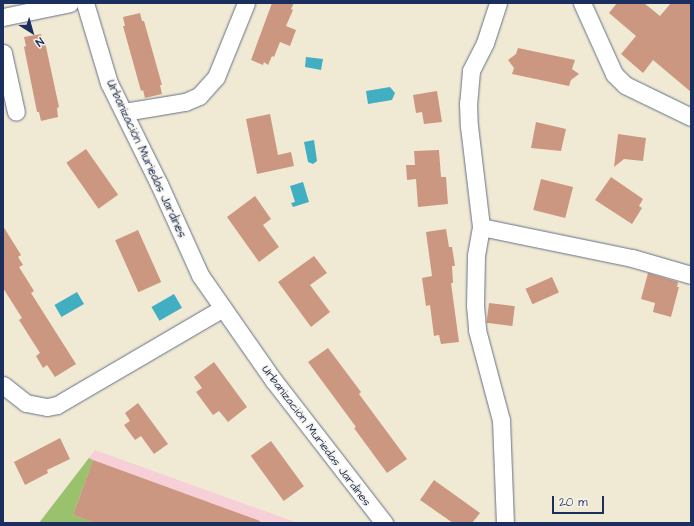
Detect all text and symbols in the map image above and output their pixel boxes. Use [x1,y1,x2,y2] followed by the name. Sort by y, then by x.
[12,12,52,52] north arrow
[32,34,47,50] text: N
[103,78,189,240] street label: Urbanización Muriedas Jardines
[258,363,374,509] street label: Urbanización Muriedas Jardines
[554,488,606,514] scale bar
[559,494,588,511] text: 20 m

